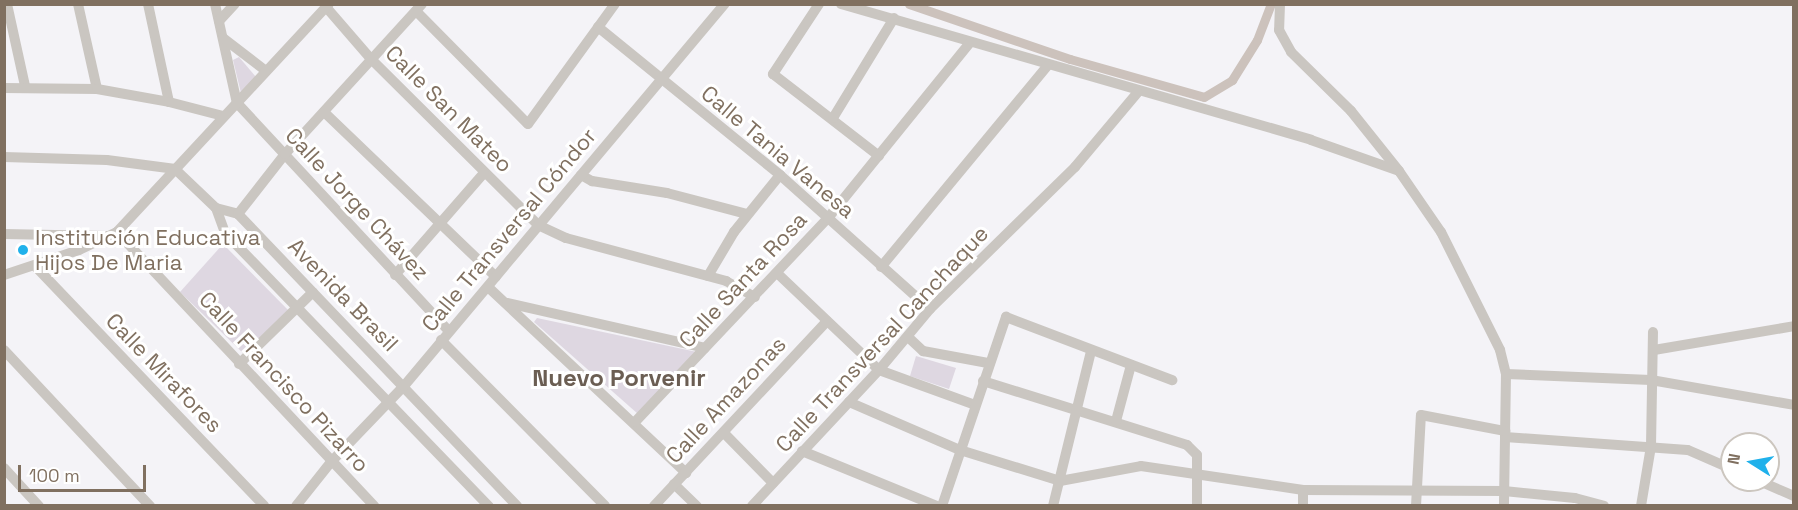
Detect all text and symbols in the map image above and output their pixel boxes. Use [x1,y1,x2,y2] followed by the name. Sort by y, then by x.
[380,40,518,178] street label: Calle San Mateo
[696,80,860,224] street label: Calle Tania Vanesa
[280,123,434,285] street label: Calle Jorge Chávez
[416,123,602,337] street label: Calle Transversal Cóndor
[673,207,813,353] street label: Calle Santa Rosa
[770,220,994,458] street label: Calle Transversal Canchaque
[35,224,260,276] place label: Institución Educativa Hijos De Maria
[283,233,403,357] street label: Avenida Brasil
[16,243,30,257] marker: Institución Educativa Hijos De Maria
[193,286,375,478] street label: Calle Francisco Pizarro
[100,308,228,438] street label: Calle Mirafores
[660,331,792,469] street label: Calle Amazonas
[532,364,706,392] district label: Nuevo Porvenir
[1720,432,1780,492] north arrow
[1722,452,1745,466] text: N
[21,453,148,491] scale bar
[29,464,80,487] text: 100 m

